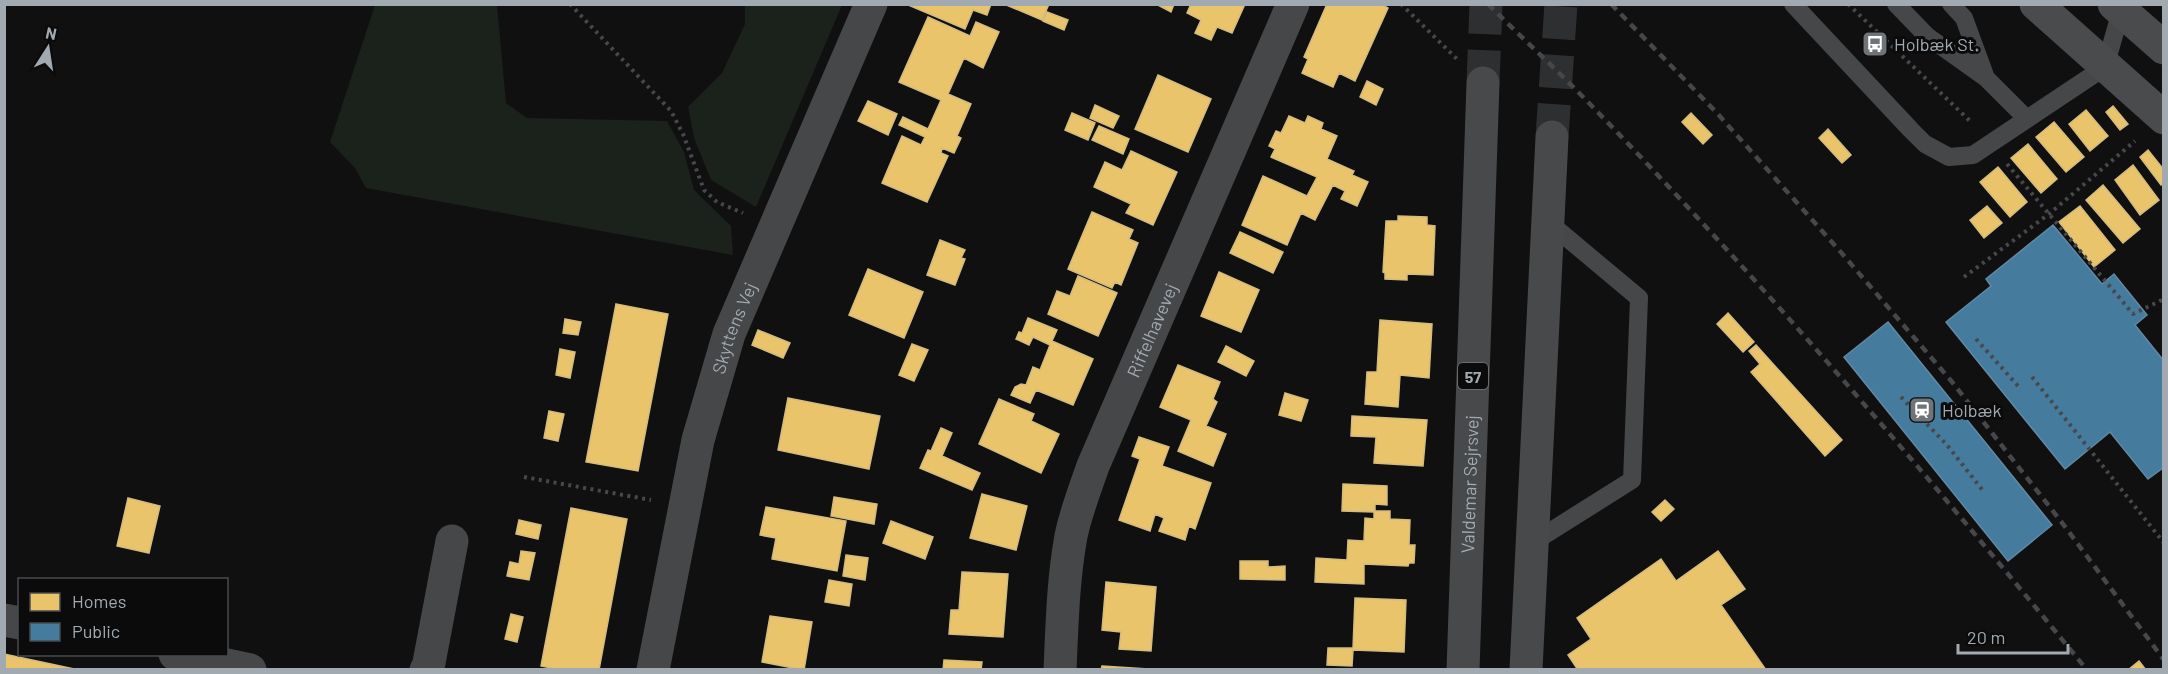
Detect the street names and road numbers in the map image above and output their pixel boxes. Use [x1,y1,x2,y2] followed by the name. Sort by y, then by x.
[707,279,761,376] street label: Skyttens Vej
[1122,280,1182,380] street label: Riffelhavevej
[1458,363,1488,389] road number: 57
[1456,415,1483,554] street label: Valdemar Sejrsvej

